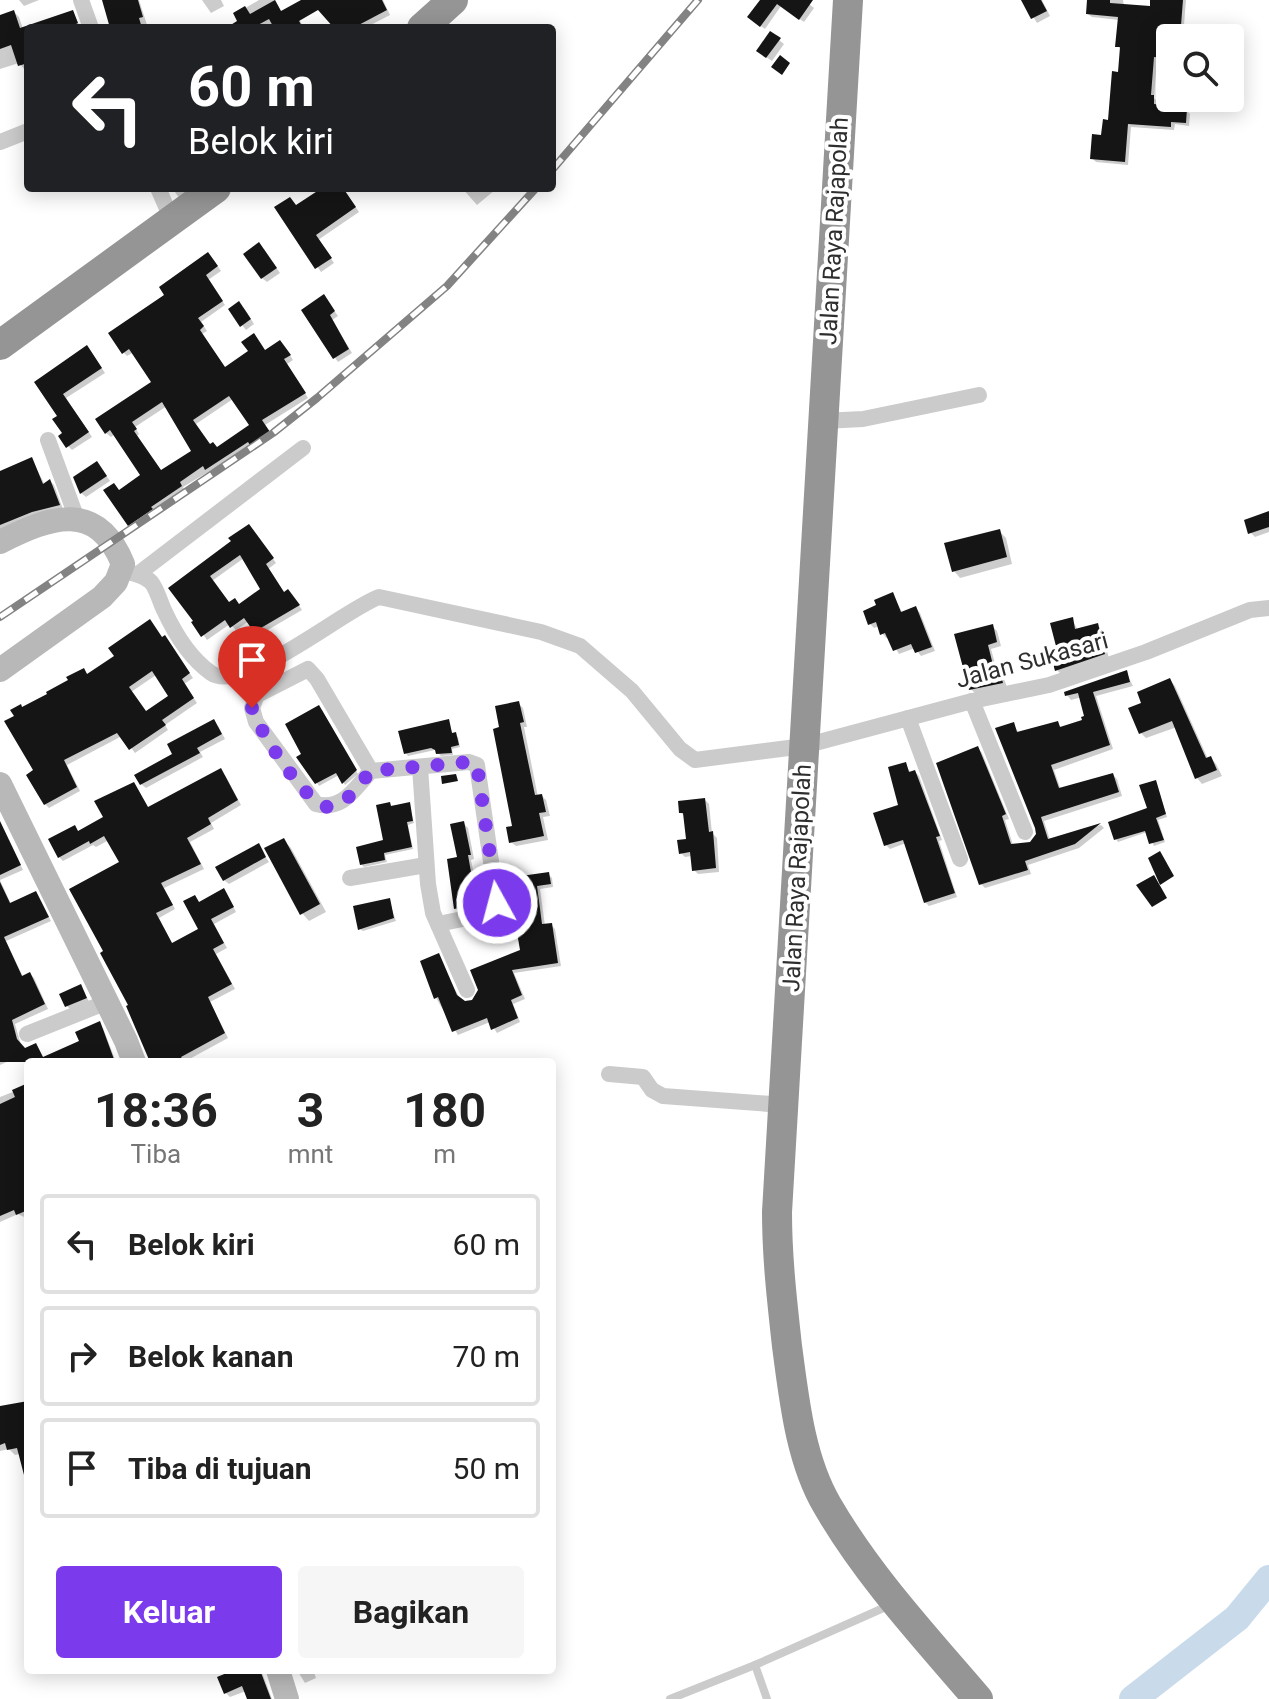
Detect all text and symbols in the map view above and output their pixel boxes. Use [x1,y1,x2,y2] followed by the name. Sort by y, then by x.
[1156,24,1244,112] map controls
[1156,24,1244,112] button: search
[188,54,315,120] text: 60 m
[56,56,160,160] icon: left
[814,116,854,346] street label: Jalan Raya Rajapolah
[188,121,334,163] text: Belok kiri
[218,626,286,708] pin
[953,626,1111,694] street label: Jalan Sukasari
[230,638,274,682] icon: arrive
[777,763,817,993] street label: Jalan Raya Rajapolah
[455,861,539,945] position arrow
[94,1082,218,1139] text: 18:36
[297,1082,324,1139] text: 3
[403,1082,486,1139] text: 180
[131,1139,181,1169] text: Tiba
[288,1139,333,1169] text: mnt
[433,1139,456,1169] text: m
[60,1222,104,1266] icon: left
[128,1227,255,1262] text: Belok kiri
[453,1227,520,1262] text: 60 m
[60,1334,104,1378] icon: right
[128,1339,293,1374] text: Belok kanan
[453,1339,520,1374] text: 70 m
[60,1446,104,1490] icon: arrive
[128,1451,312,1486] text: Tiba di tujuan
[453,1451,520,1486] text: 50 m
[56,1566,282,1658] button: Keluar
[298,1566,524,1658] button: Bagikan

